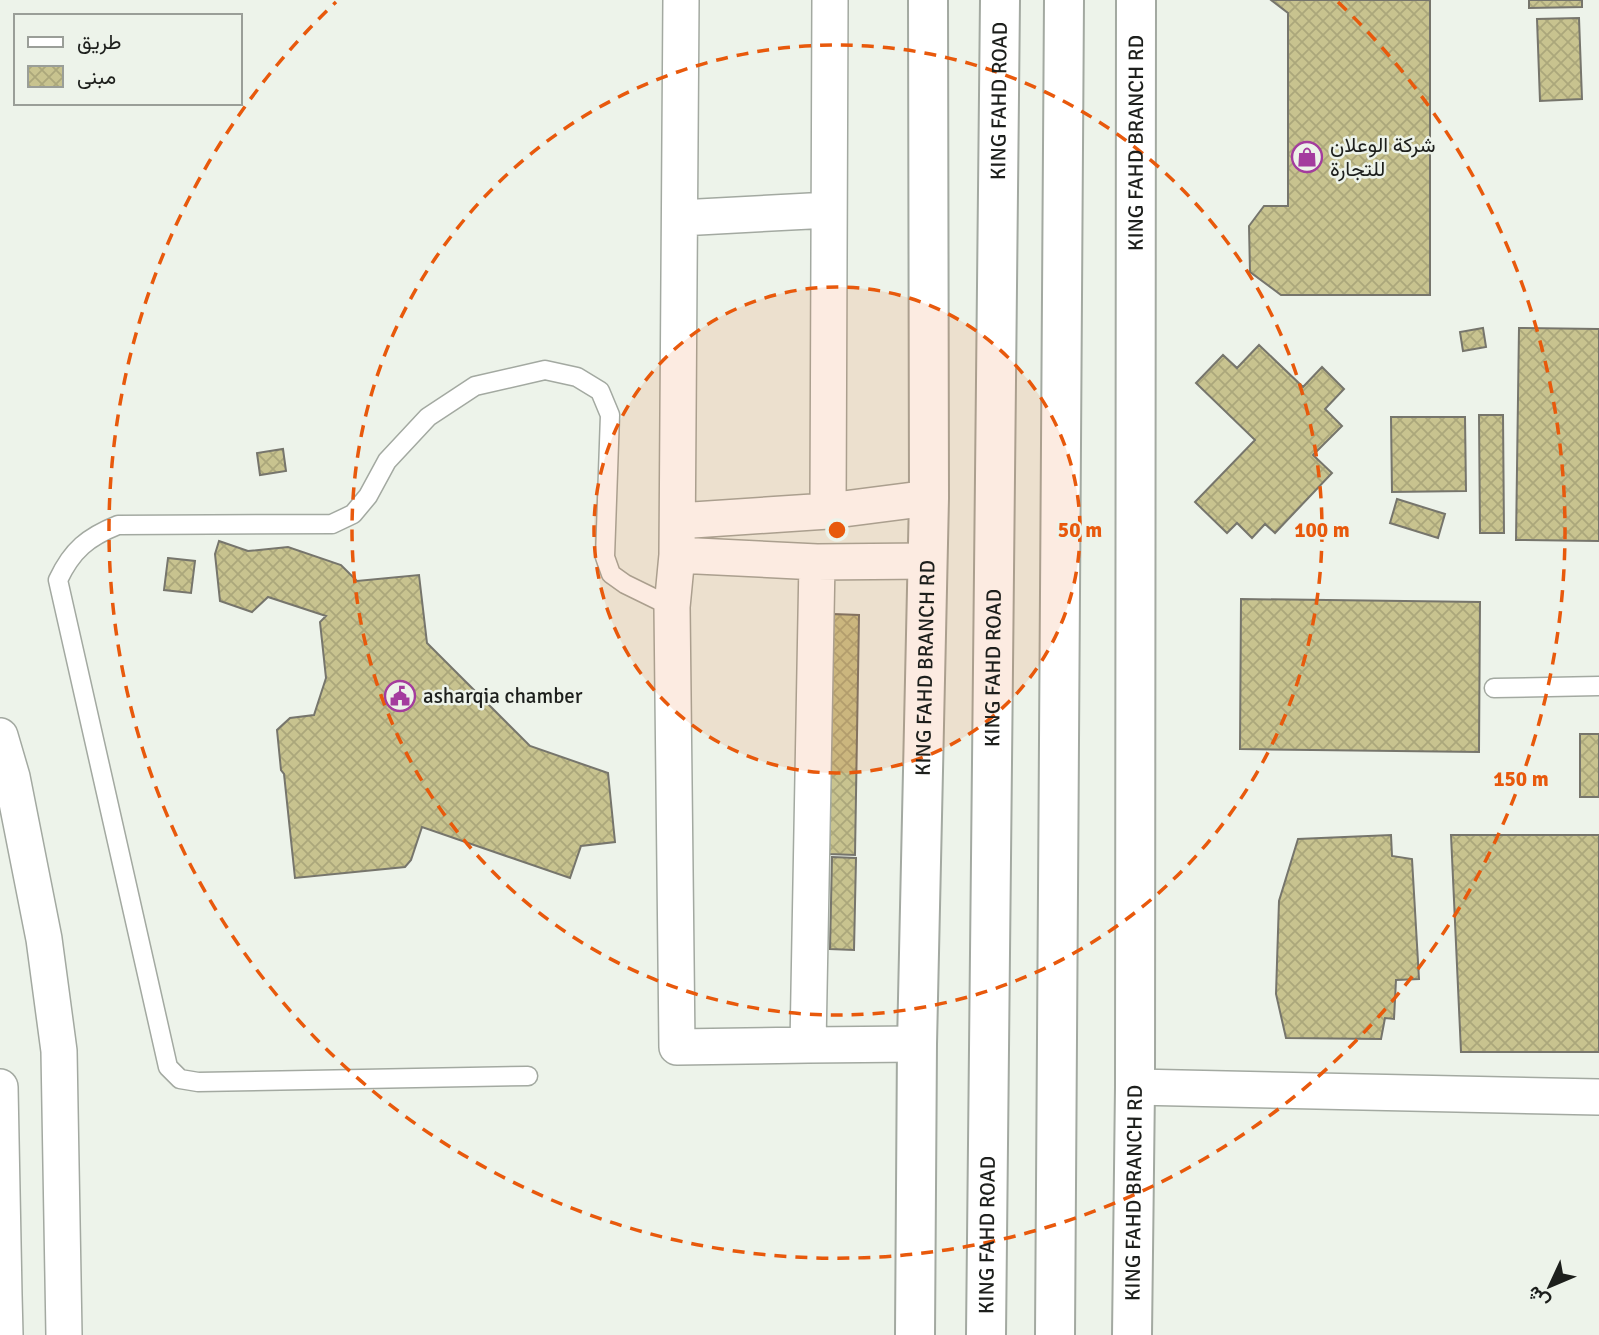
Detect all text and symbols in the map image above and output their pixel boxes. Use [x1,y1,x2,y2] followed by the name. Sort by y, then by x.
[14,14,242,105] legend
[985,22,1013,180] street label: KING FAHD ROAD
[77,29,122,55] text: طريق
[1123,35,1149,251] street label: KING FAHD BRANCH RD
[77,64,116,90] text: مبنى
[1330,132,1436,182] place label: شركة الوعلان للتجارة
[1290,140,1324,174] shop icon: شركة الوعلان للتجارة
[1058,517,1102,543] text: 50 m
[1294,517,1350,543] text: 100 m
[825,518,849,542] centre of rings
[910,560,941,776] street label: KING FAHD BRANCH RD
[979,589,1007,747] street label: KING FAHD ROAD
[383,679,417,713] public building icon: asharqia chamber
[423,683,583,709] place label: asharqia chamber
[1493,766,1549,792] text: 150 m
[1119,1085,1148,1301] street label: KING FAHD BRANCH RD
[973,1156,1001,1314] street label: KING FAHD ROAD
[1515,1251,1585,1321] north arrow
[1522,1280,1555,1314] text: ش

